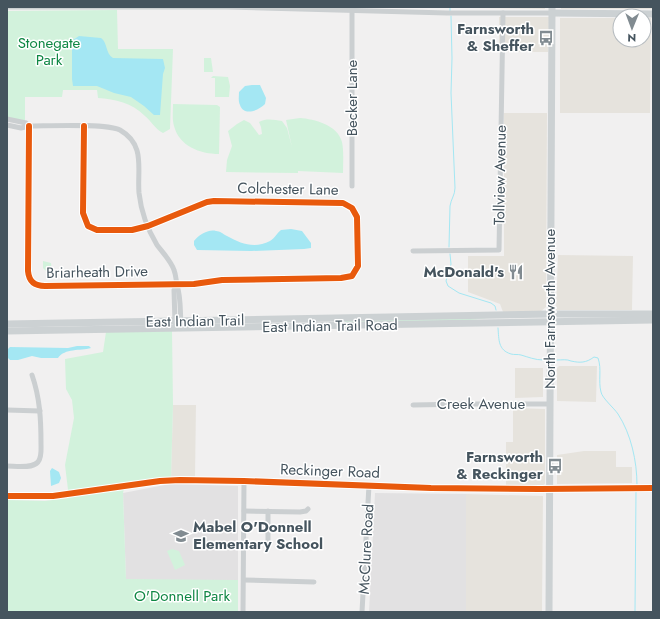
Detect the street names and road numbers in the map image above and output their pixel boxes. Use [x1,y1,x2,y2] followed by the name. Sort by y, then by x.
[341,59,363,136] street label: Becker Lane
[488,125,512,225] street label: Tollview Avenue
[237,177,339,201] street label: Colchester Lane
[539,229,561,389] street label: North Farnsworth Avenue
[46,260,148,284] street label: Briarheath Drive
[145,309,245,333] street label: East Indian Trail
[262,314,398,338] street label: East Indian Trail Road
[437,393,526,415] street label: Creek Avenue
[280,458,380,484] street label: Reckinger Road
[353,503,379,595] street label: McClure Road

